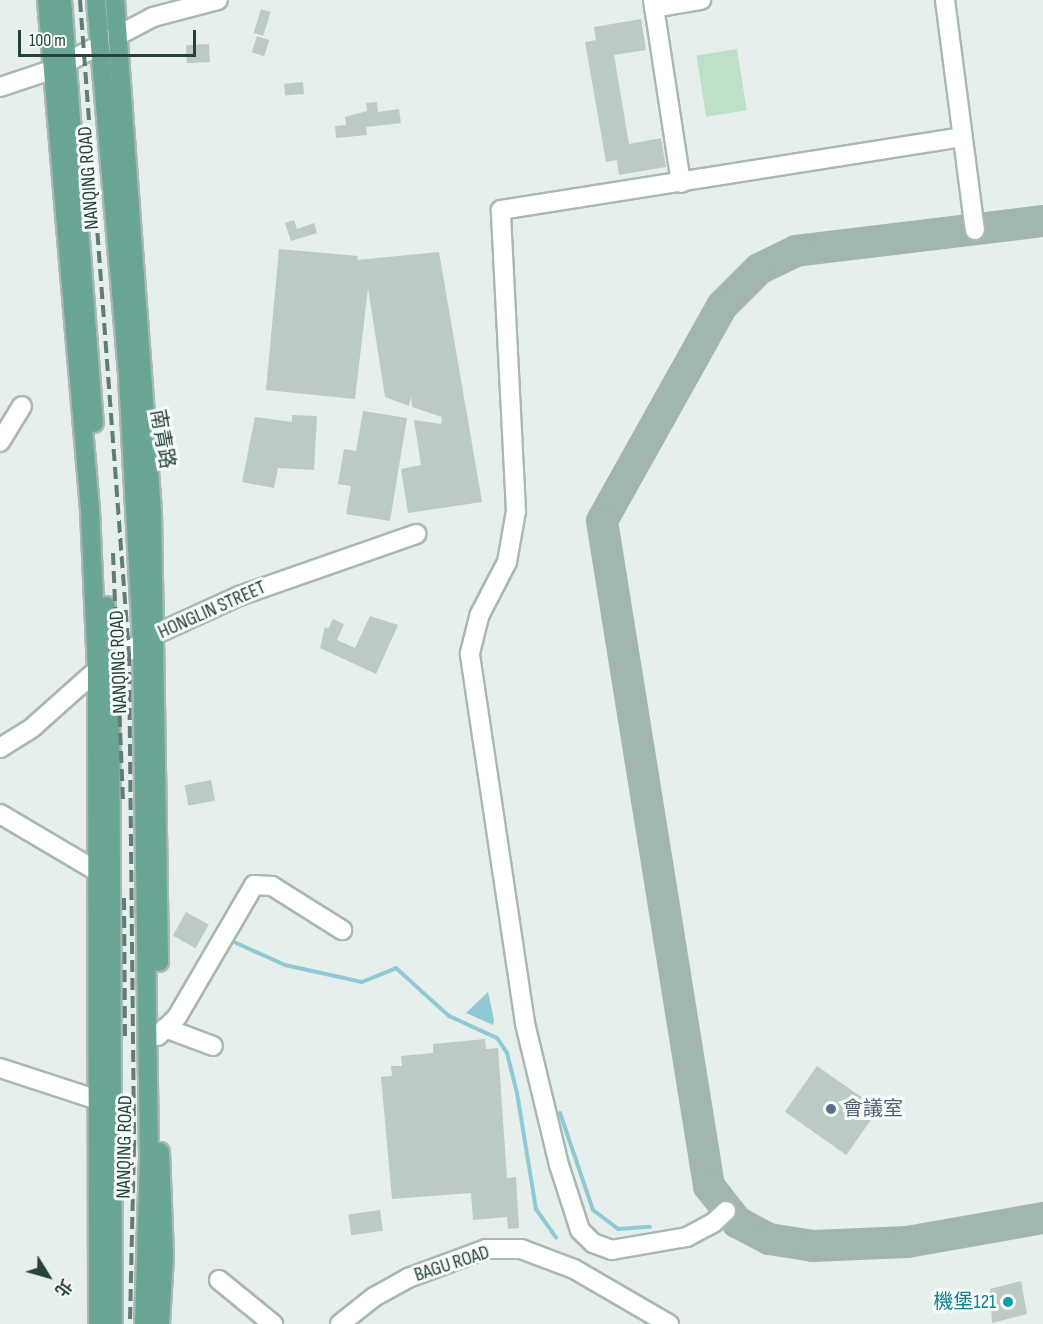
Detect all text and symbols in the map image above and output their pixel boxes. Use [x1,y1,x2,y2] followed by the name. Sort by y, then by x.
[21,18,200,56] scale bar
[29,30,66,51] text: 100 m
[73,126,105,230] street label: NANQING ROAD
[145,407,179,471] street label: 南青路
[154,576,270,644] street label: HONGLIN STREET
[105,610,133,714] street label: NANQING ROAD
[112,1095,138,1199] street label: NANQING ROAD
[843,1097,903,1121] place label: 會議室
[824,1102,838,1116] marker: 會議室
[411,1241,493,1287] street label: BAGU ROAD
[18,1246,78,1306] north arrow
[50,1275,75,1299] text: 北
[933,1290,996,1314] place label: 機堡121
[1001,1295,1015,1309] marker: 機堡121

